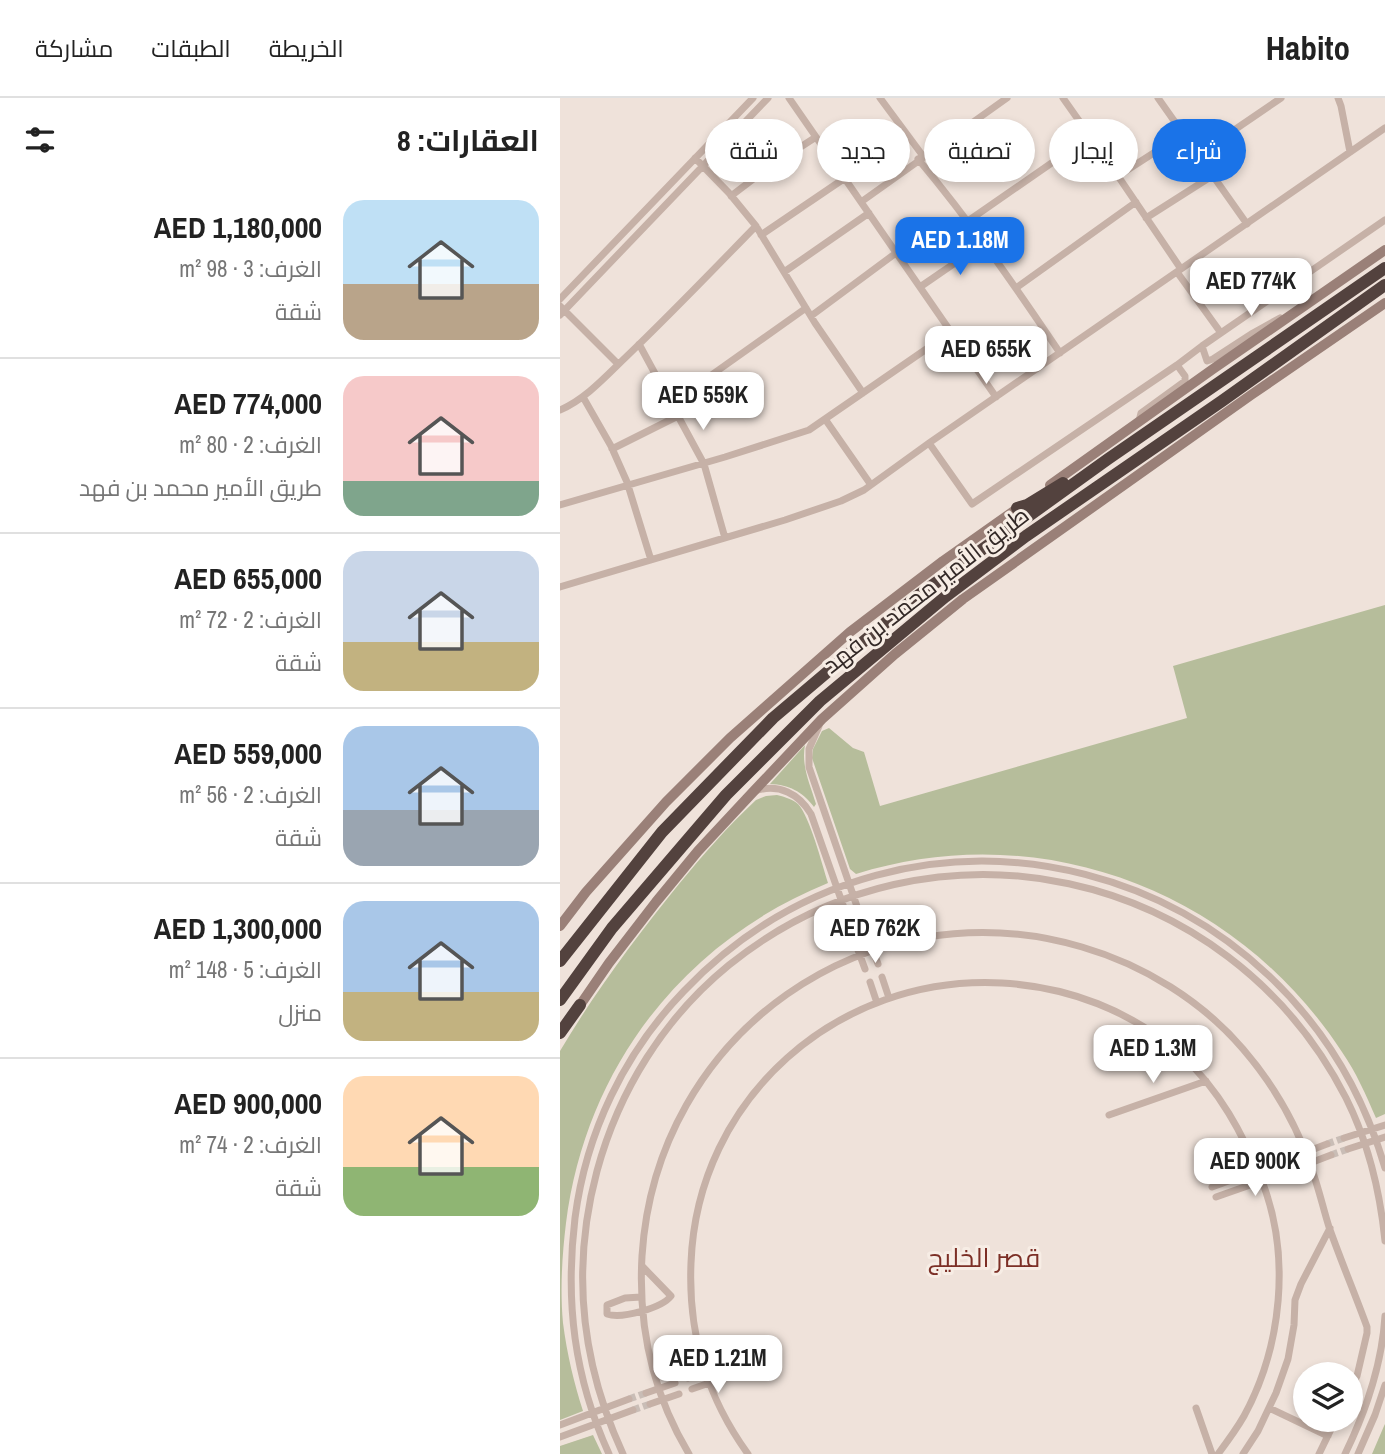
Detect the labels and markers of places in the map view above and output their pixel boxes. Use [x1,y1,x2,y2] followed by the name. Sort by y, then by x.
[880,218,1040,277] pin: AED 1.18M
[1179,258,1323,318] pin: AED 774K
[914,327,1058,386] pin: AED 655K
[631,372,775,432] pin: AED 559K
[803,906,947,965] pin: AED 762K
[1081,1026,1225,1085] pin: AED 1.3M
[1183,1138,1327,1198] pin: AED 900K
[638,1336,798,1395] pin: AED 1.21M

